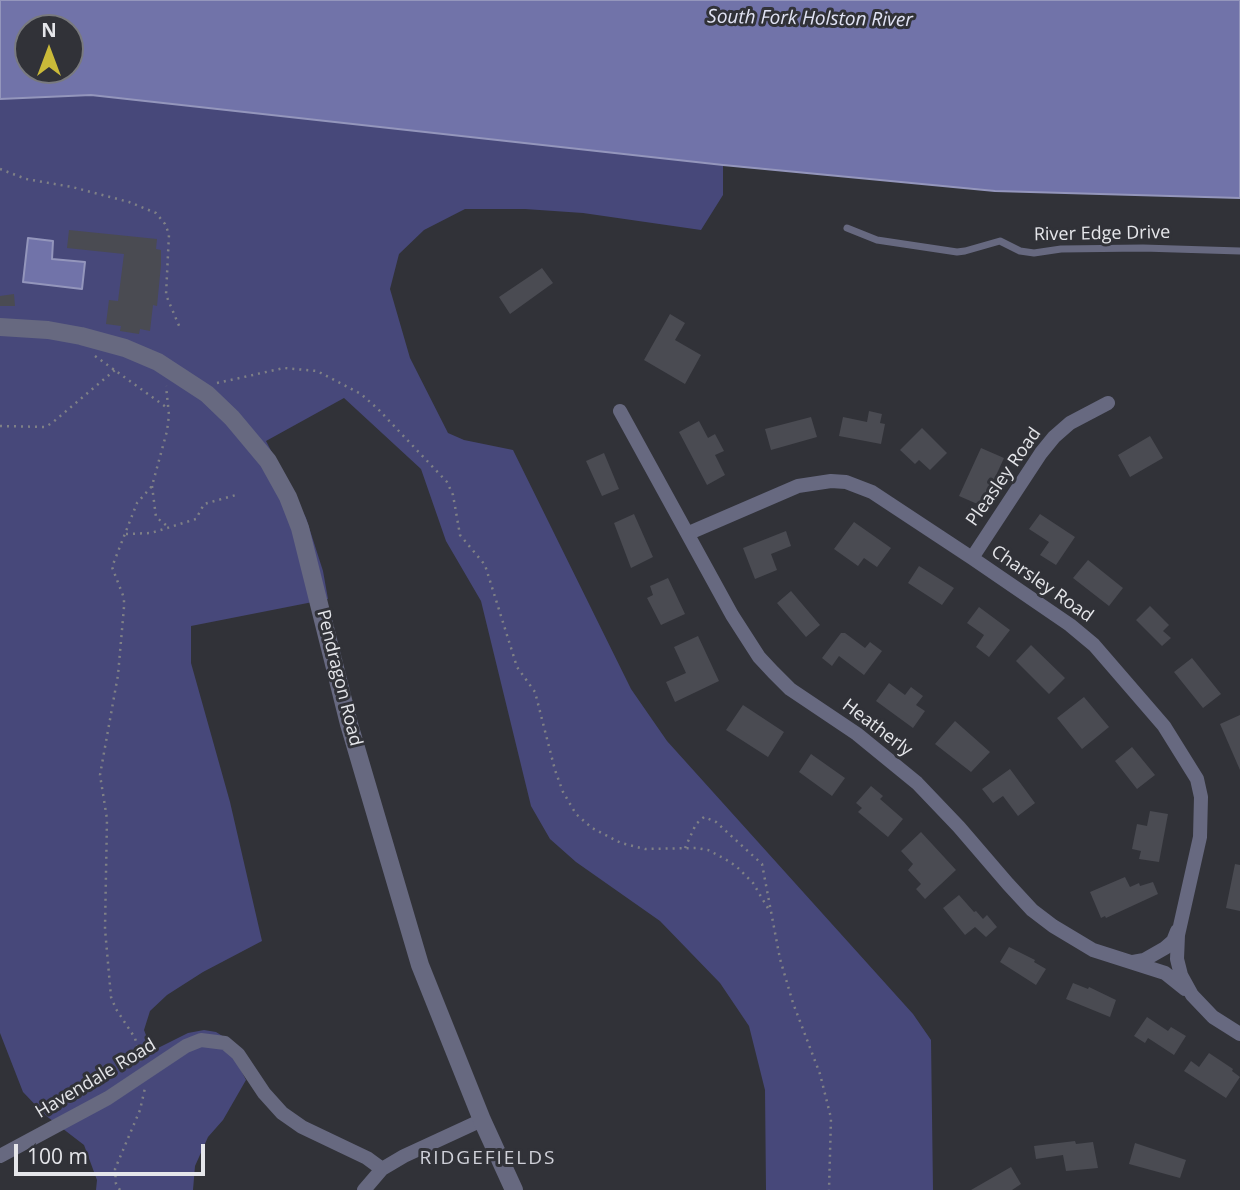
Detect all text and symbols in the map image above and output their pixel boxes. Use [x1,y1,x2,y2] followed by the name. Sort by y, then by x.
[707,6,913,32] water label: South Fork Holston River
[14,14,84,84] north arrow
[41,17,57,43] text: N
[1034,222,1170,246] street label: River Edge Drive
[962,424,1046,530] street label: Pleasley Road
[987,541,1097,627] street label: Charsley Road
[312,608,366,748] street label: Pendragon Road
[838,695,916,761] street label: Heatherly
[32,1035,160,1123] street label: Havendale Road
[18,1130,208,1174] scale bar
[27,1142,88,1170] text: 100 m
[421,1148,555,1170] district label: RIDGEFIELDS

